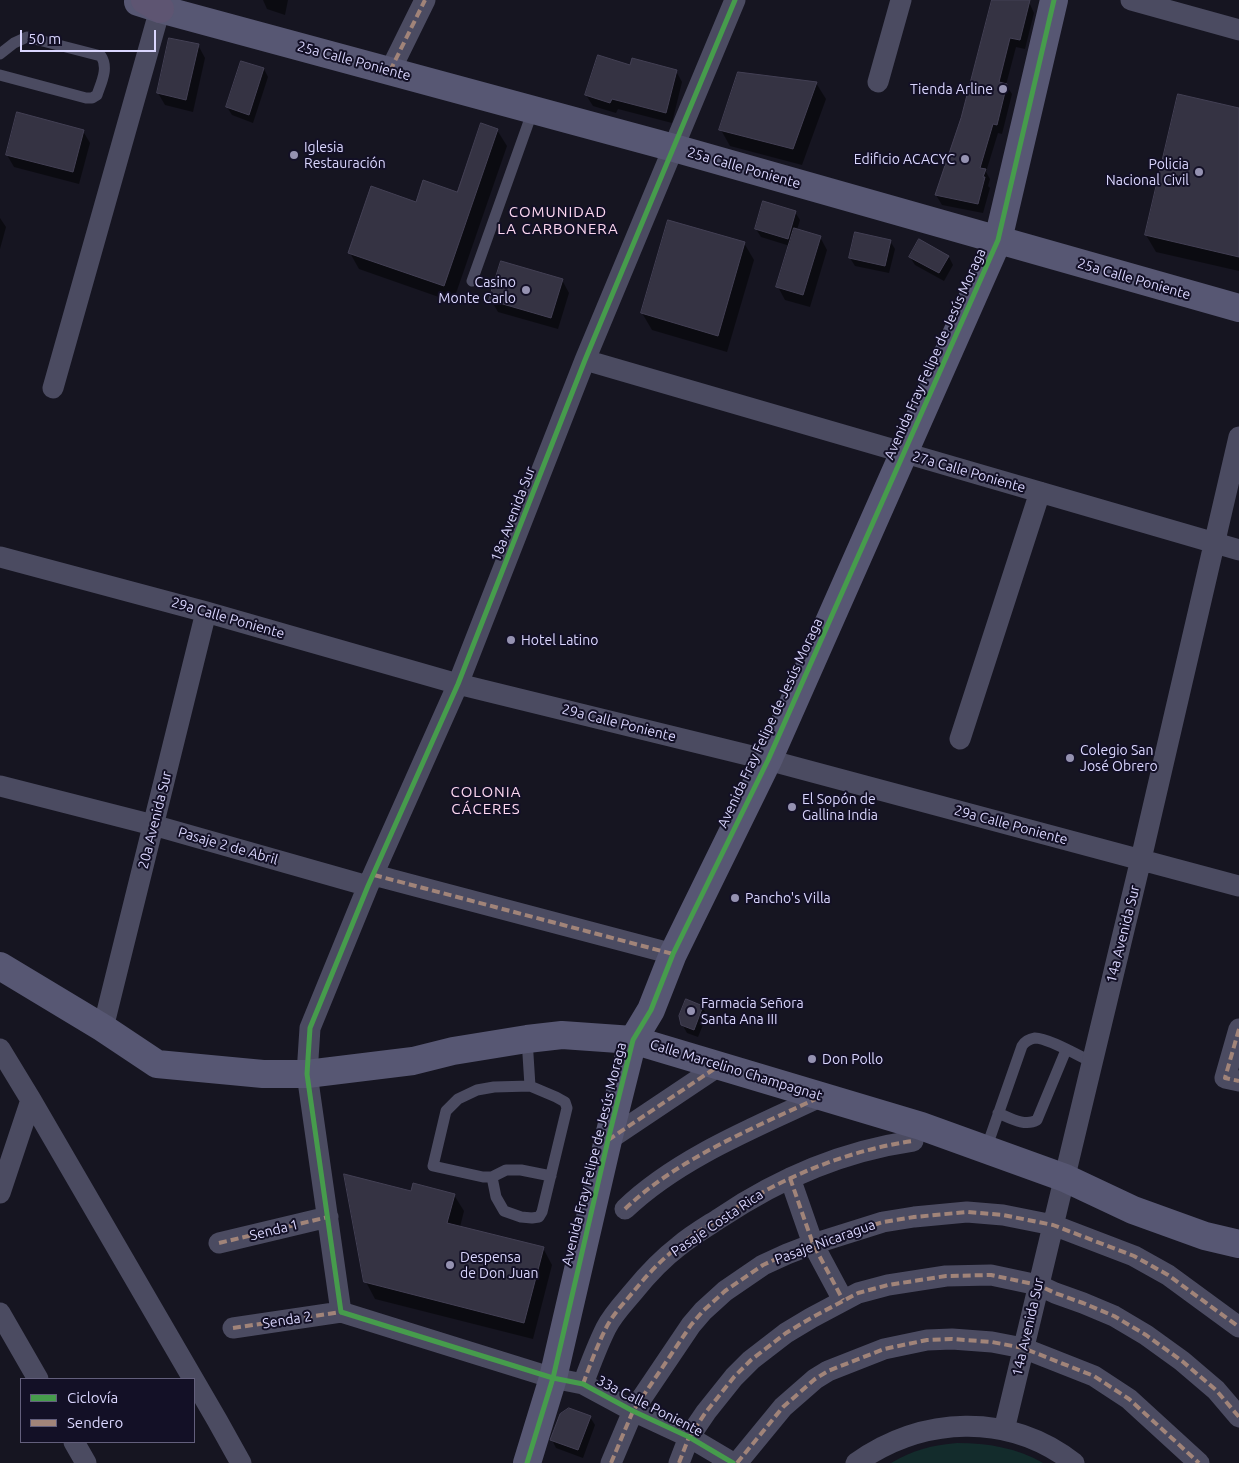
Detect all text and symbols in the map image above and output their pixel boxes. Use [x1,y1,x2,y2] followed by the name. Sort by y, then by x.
[22,20,159,52] scale bar
[28,30,61,47] text: 50 m
[295,38,413,84] street label: 25a Calle Poniente
[910,81,993,97] place label: Tienda Arline
[997,83,1009,95] marker: Tienda Arline
[304,139,386,172] place label: Iglesia Restauración
[685,144,803,192] street label: 25a Calle Poniente
[288,149,300,161] marker: Iglesia Restauración
[854,151,955,167] place label: Edificio ACACYC
[959,153,971,165] marker: Edificio ACACYC
[1106,156,1189,188] place label: Policia Nacional Civil
[1193,166,1205,178] marker: Policia Nacional Civil
[496,203,620,238] district label: COMUNIDAD LA CARBONERA
[881,246,989,462] street label: Avenida Fray Felipe de Jesús Moraga
[1075,255,1193,303] street label: 25a Calle Poniente
[438,274,516,306] place label: Casino Monte Carlo
[520,284,532,296] marker: Casino Monte Carlo
[910,448,1028,496] street label: 27a Calle Poniente
[487,464,539,564] street label: 18a Avenida Sur
[169,594,287,642] street label: 29a Calle Poniente
[714,615,826,831] street label: Avenida Fray Felipe de Jesús Moraga
[521,632,598,648] place label: Hotel Latino
[505,634,517,646] marker: Hotel Latino
[560,701,678,745] street label: 29a Calle Poniente
[1080,742,1158,774] place label: Colegio San José Obrero
[1064,752,1076,764] marker: Colegio San José Obrero
[135,769,175,871] street label: 20a Avenida Sur
[450,783,522,818] district label: COLONIA CÁCERES
[802,791,878,824] place label: El Sopón de Gallina India
[786,801,798,813] marker: El Sopón de Gallina India
[952,802,1070,848] street label: 29a Calle Poniente
[176,824,280,868] street label: Pasaje 2 de Abril
[1103,883,1143,985] street label: 14a Avenida Sur
[745,890,831,906] place label: Pancho's Villa
[729,892,741,904] marker: Pancho's Villa
[701,995,804,1028] place label: Farmacia Señora Santa Ana III
[685,1005,697,1017] marker: Farmacia Señora Santa Ana III
[648,1036,824,1104] street label: Calle Marcelino Champagnat
[558,1041,630,1267] street label: Avenida Fray Felipe de Jesús Moraga
[822,1051,883,1067] place label: Don Pollo
[806,1053,818,1065] marker: Don Pollo
[668,1186,766,1260] street label: Pasaje Costa Rica
[248,1216,300,1244] street label: Senda 1
[772,1216,878,1268] street label: Pasaje Nicaragua
[460,1249,538,1282] place label: Despensa de Don Juan
[444,1259,456,1271] marker: Despensa de Don Juan
[1009,1276,1047,1378] street label: 14a Avenida Sur
[261,1308,313,1332] street label: Senda 2
[594,1372,706,1440] street label: 33a Calle Poniente
[20,1378,195,1443] legend
[67,1389,118,1406] text: Ciclovía
[67,1414,123,1431] text: Sendero

